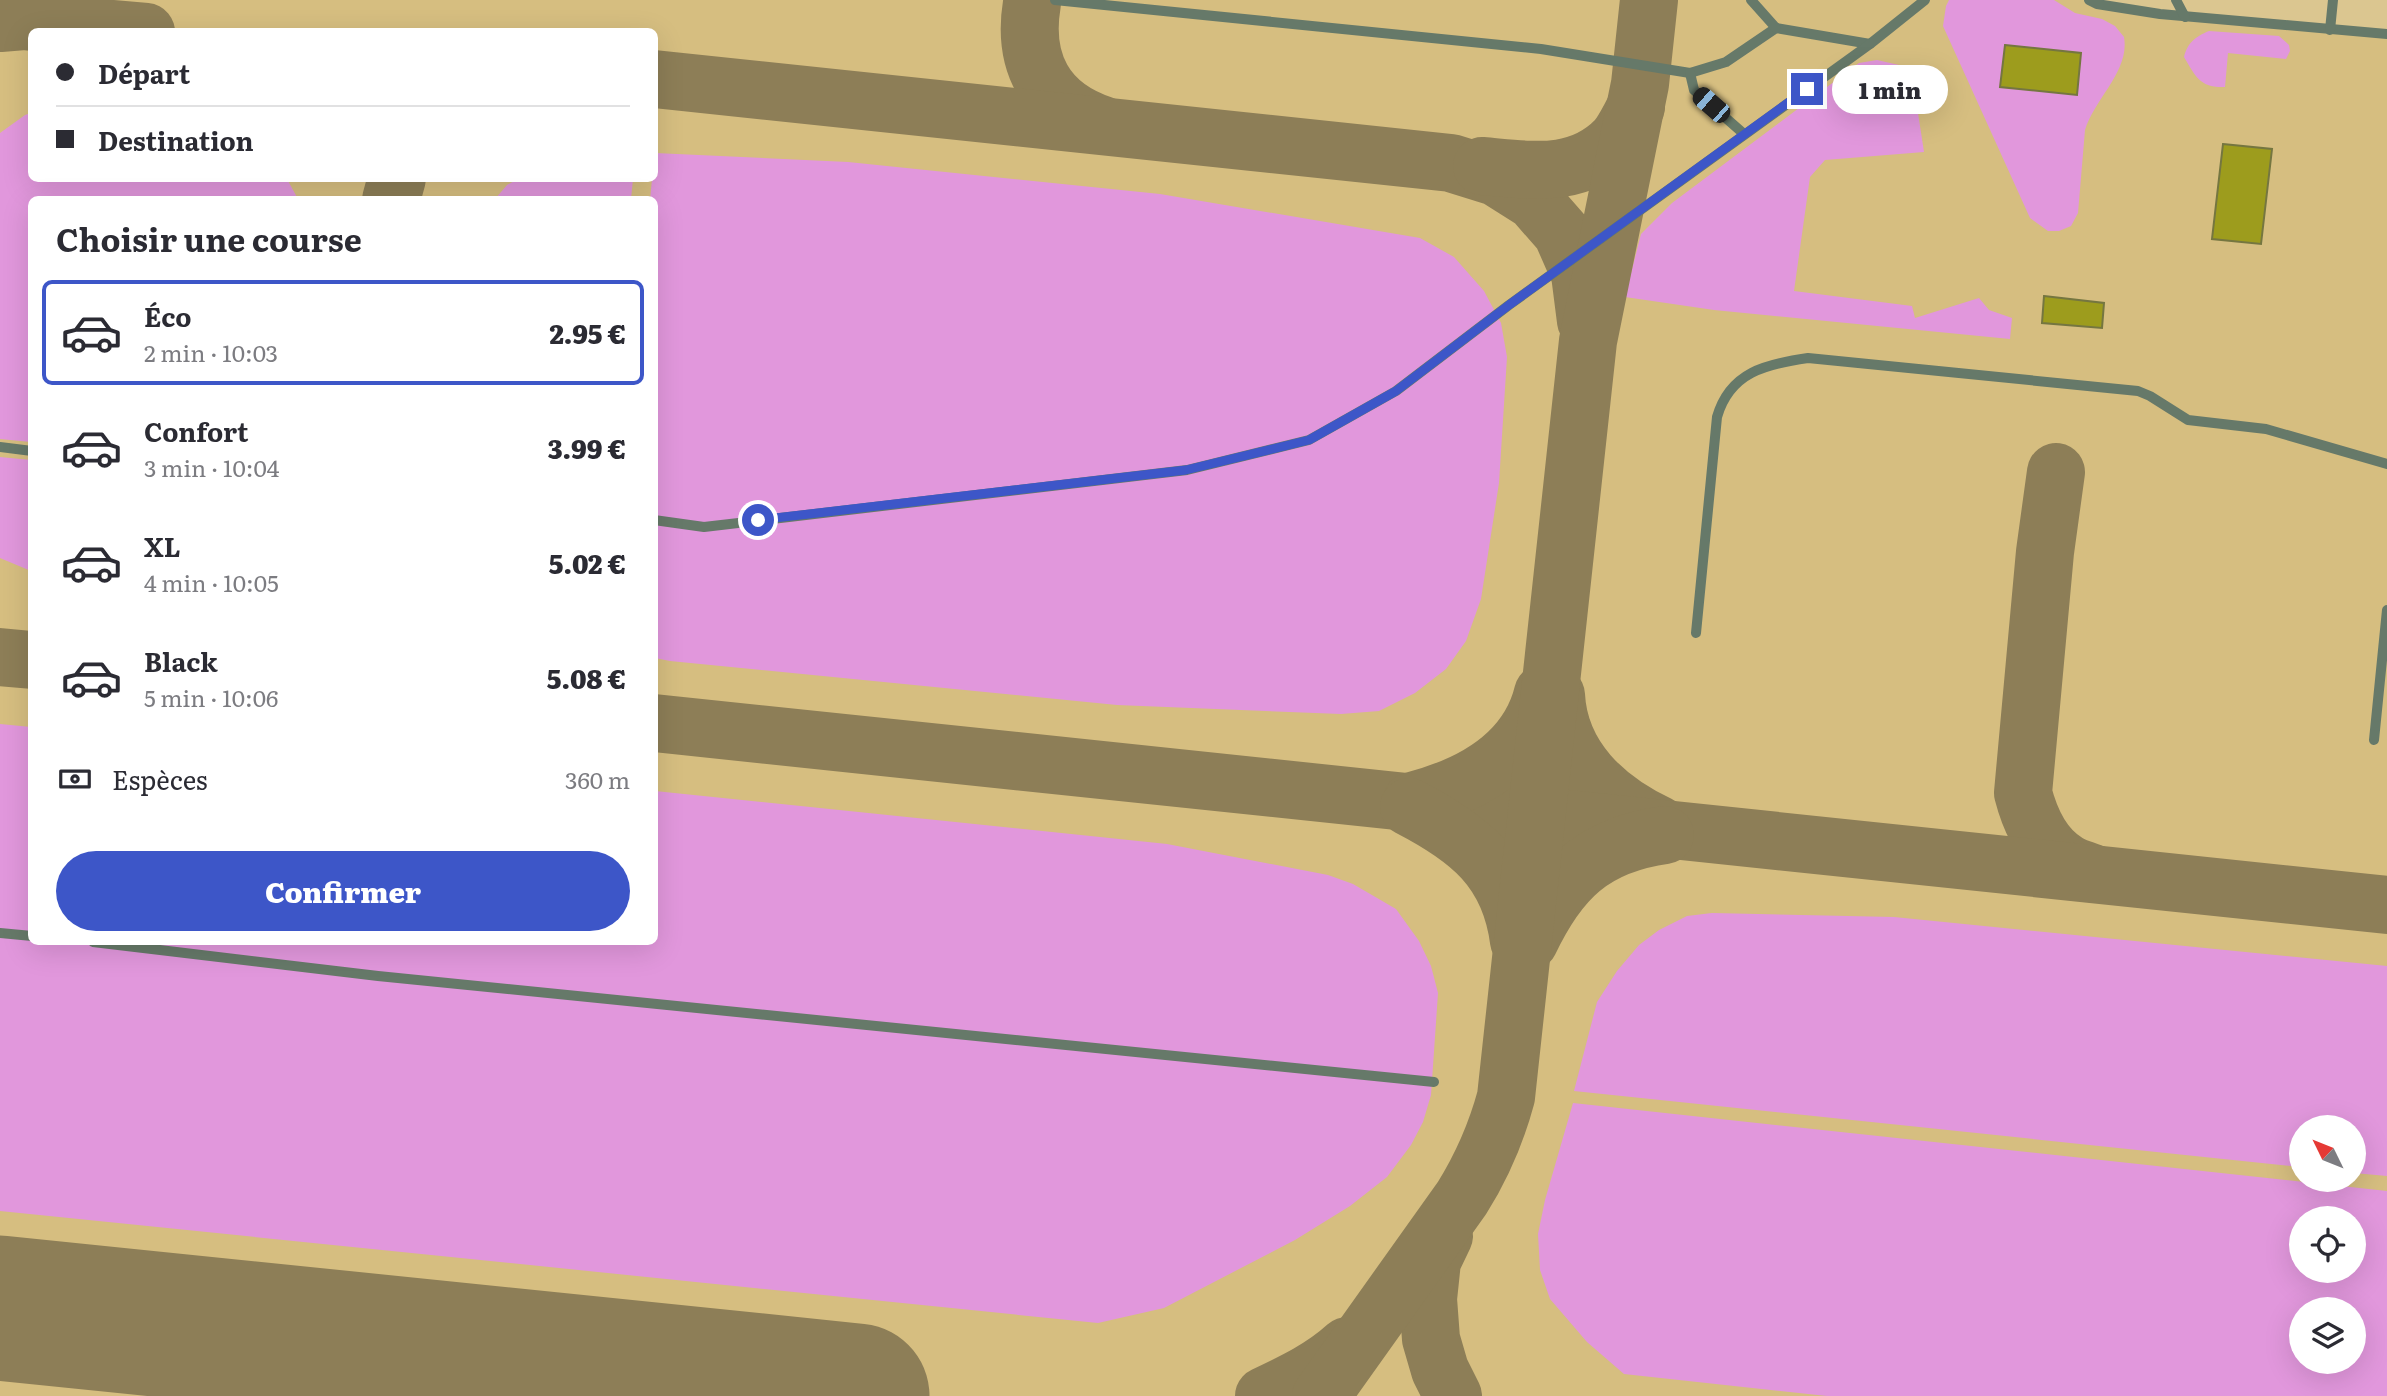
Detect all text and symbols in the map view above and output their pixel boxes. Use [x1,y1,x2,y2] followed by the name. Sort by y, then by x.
[98,53,190,92] text: Départ
[1832,64,1947,114] callout: 1 min
[1859,72,1921,106] text: 1 min
[1791,73,1823,105] route end
[1689,83,1734,127] car
[98,120,254,159] text: Destination
[56,214,362,262] text: Choisir une course
[144,296,192,335] text: Éco
[60,301,123,364] icon: car
[549,313,626,352] text: 2.95 €
[144,335,278,369] text: 2 min · 10:03
[144,411,248,450] text: Confort
[60,416,123,479] icon: car
[548,428,626,467] text: 3.99 €
[144,450,279,484] text: 3 min · 10:04
[742,504,774,536] route start
[144,526,181,565] text: XL
[60,531,123,594] icon: car
[549,543,626,582] text: 5.02 €
[144,565,279,599] text: 4 min · 10:05
[144,641,218,680] text: Black
[60,646,123,709] icon: car
[547,658,626,697] text: 5.08 €
[144,680,278,714] text: 5 min · 10:06
[112,759,208,798] text: Espèces
[56,760,94,798] icon: cash
[565,762,630,796] text: 360 m
[56,851,630,931] button: Confirmer
[2289,1115,2366,1192] north arrow
[2289,1115,2366,1374] map controls
[2289,1206,2366,1283] button: locate
[2289,1297,2366,1374] button: layers

